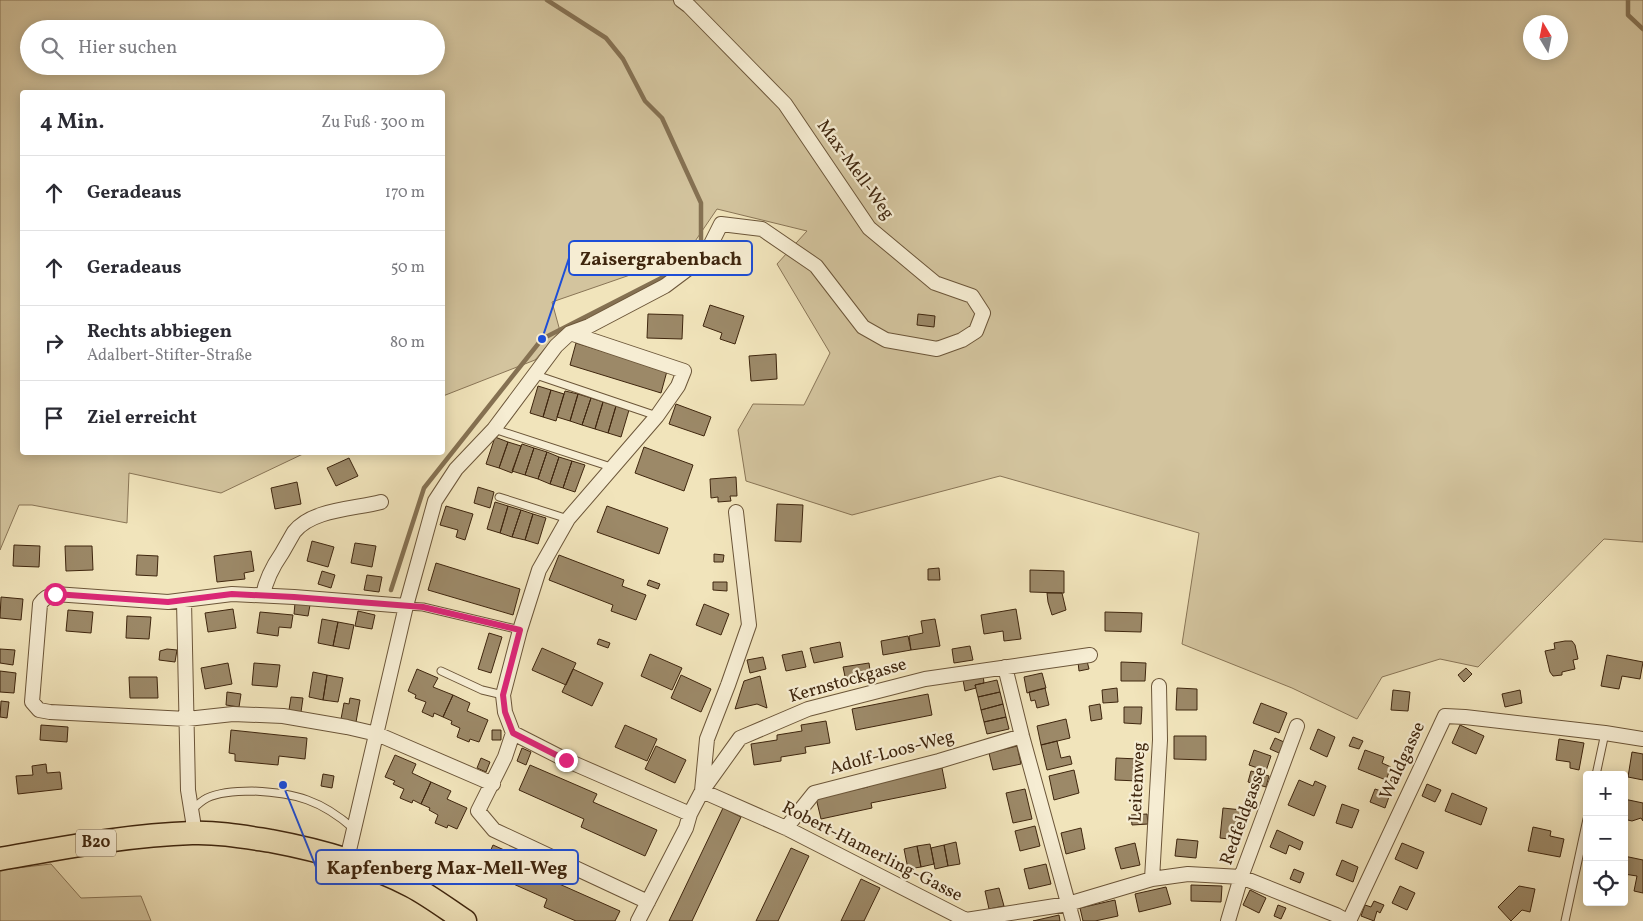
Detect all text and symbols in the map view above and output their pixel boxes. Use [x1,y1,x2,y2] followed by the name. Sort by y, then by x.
[1523,15,1568,60] north arrow
[20,20,445,75] search box
[38,34,66,62] icon: search
[78,35,177,61] text: Hier suchen
[40,108,104,137] text: 4 Min.
[321,112,425,134] text: Zu Fuß · 300 m
[810,115,900,225] street label: Max-Mell-Weg
[40,179,68,207] icon: ahead
[87,180,182,206] text: Geradeaus
[385,182,425,204] text: 170 m
[569,241,752,275] callout: Zaisergrabenbach
[580,247,742,273] text: Zaisergrabenbach
[40,254,68,282] icon: ahead
[87,255,182,281] text: Geradeaus
[391,257,425,279] text: 50 m
[87,319,232,345] text: Rechts abbiegen
[40,329,68,357] icon: right
[390,332,425,354] text: 80 m
[87,345,252,367] text: Adalbert-Stifter-Straße
[40,404,68,432] icon: arrive
[87,405,197,431] text: Ziel erreicht
[44,583,67,606] route start
[786,652,910,710] street label: Kernstockgasse
[1374,718,1432,804] street label: Waldgasse
[827,724,957,782] street label: Adolf-Loos-Weg
[1123,741,1153,823] street label: Leitenweg
[555,749,578,772] route end
[1215,763,1273,869] street label: Redfeldgasse
[1583,771,1628,906] map controls
[1583,771,1628,816] button: +
[777,796,967,908] street label: Robert-Hamerling-Gasse
[1583,816,1628,861] button: −
[76,830,116,856] road number: B20
[316,850,578,884] callout: Kapfenberg Max-Mell-Weg
[326,856,568,882] text: Kapfenberg Max-Mell-Weg
[1583,861,1628,906] button: locate

